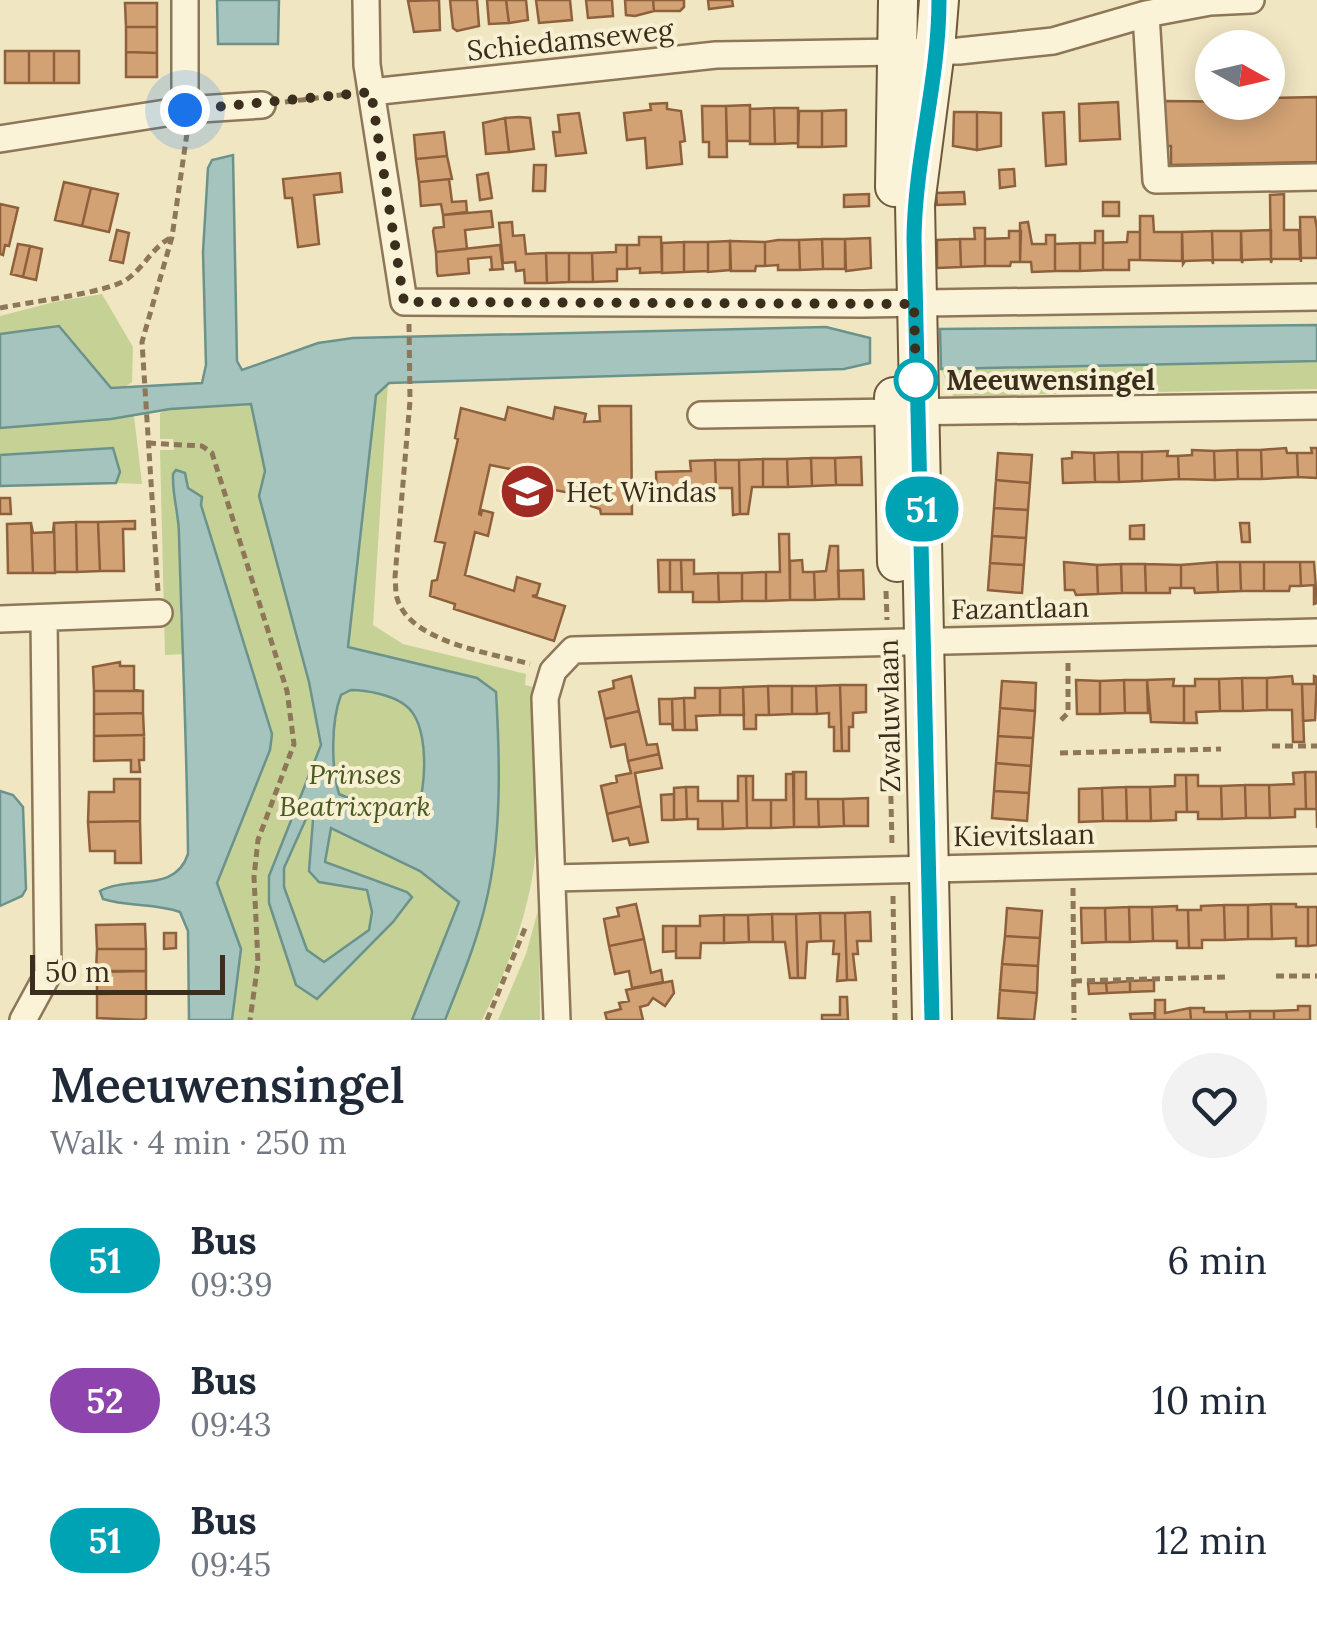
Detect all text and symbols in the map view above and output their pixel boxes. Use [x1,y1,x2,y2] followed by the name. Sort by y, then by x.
[465,11,676,69] street label: Schiedamseweg
[1195,30,1285,120] north arrow
[1195,30,1285,120] map controls
[160,85,210,135] your location
[895,359,937,401] marker: Meeuwensingel
[946,362,1155,398] place label: Meeuwensingel
[497,462,557,522] school or university icon: Het Windas
[566,474,717,510] place label: Het Windas
[877,476,967,542] line badge: 51
[905,487,939,532] text: 51
[950,589,1090,627] street label: Fazantlaan
[870,639,908,793] street label: Zwaluwlaan
[279,756,431,824] park label: Prinses Beatrixpark
[953,816,1095,854] street label: Kievitslaan
[30,950,225,994] scale bar
[45,954,110,990] text: 50 m
[1162,1053,1267,1158] button: heart
[50,1054,405,1115] text: Meeuwensingel
[50,1122,347,1163] text: Walk · 4 min · 250 m
[190,1216,257,1264] text: Bus
[1167,1236,1267,1284] text: 6 min
[88,1238,122,1283] text: 51
[190,1264,273,1305] text: 09:39
[190,1356,257,1404] text: Bus
[1152,1376,1267,1424] text: 10 min
[86,1378,124,1423] text: 52
[190,1404,272,1445] text: 09:43
[190,1496,257,1544] text: Bus
[1155,1516,1267,1564] text: 12 min
[88,1518,122,1563] text: 51
[190,1544,271,1585] text: 09:45

